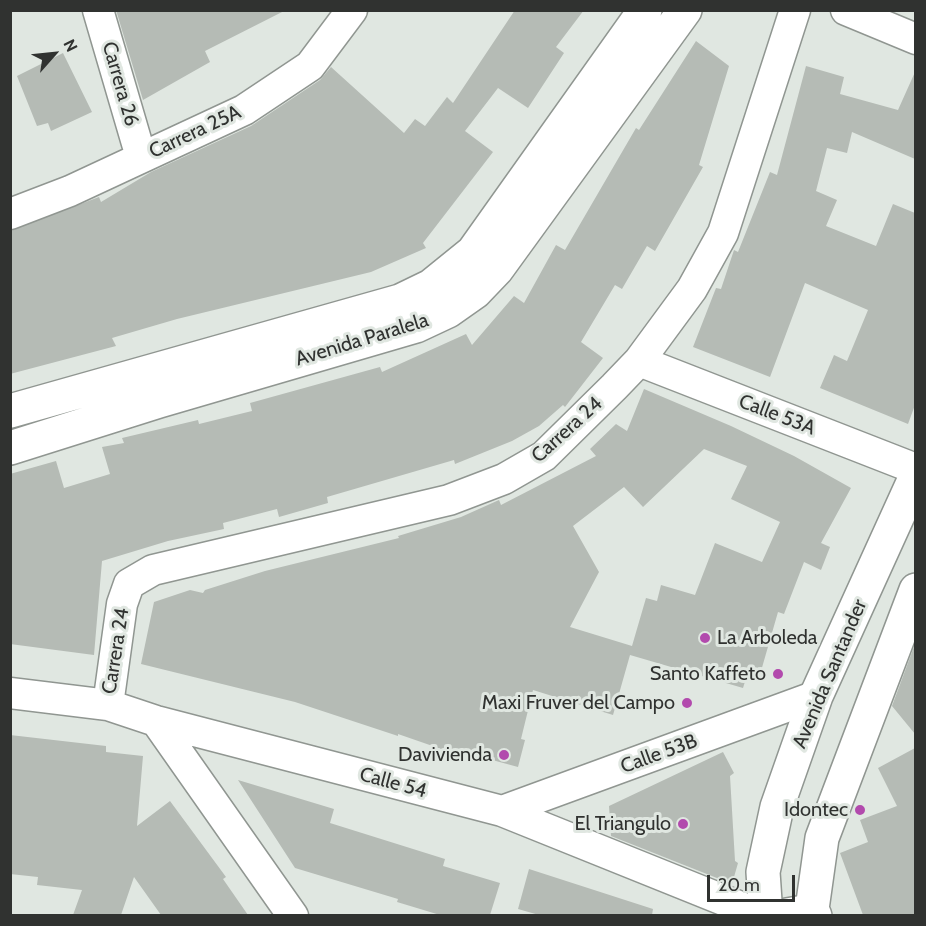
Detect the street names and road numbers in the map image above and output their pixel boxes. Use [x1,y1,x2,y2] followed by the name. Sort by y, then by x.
[97,39,143,129] street label: Carrera 26
[145,100,245,164] street label: Carrera 25A
[293,308,431,372] street label: Avenida Paralela
[735,389,819,441] street label: Calle 53A
[527,392,607,468] street label: Carrera 24
[788,596,872,752] street label: Avenida Santander
[97,606,135,696] street label: Carrera 24
[618,729,700,779] street label: Calle 53B
[357,763,429,803] street label: Calle 54

